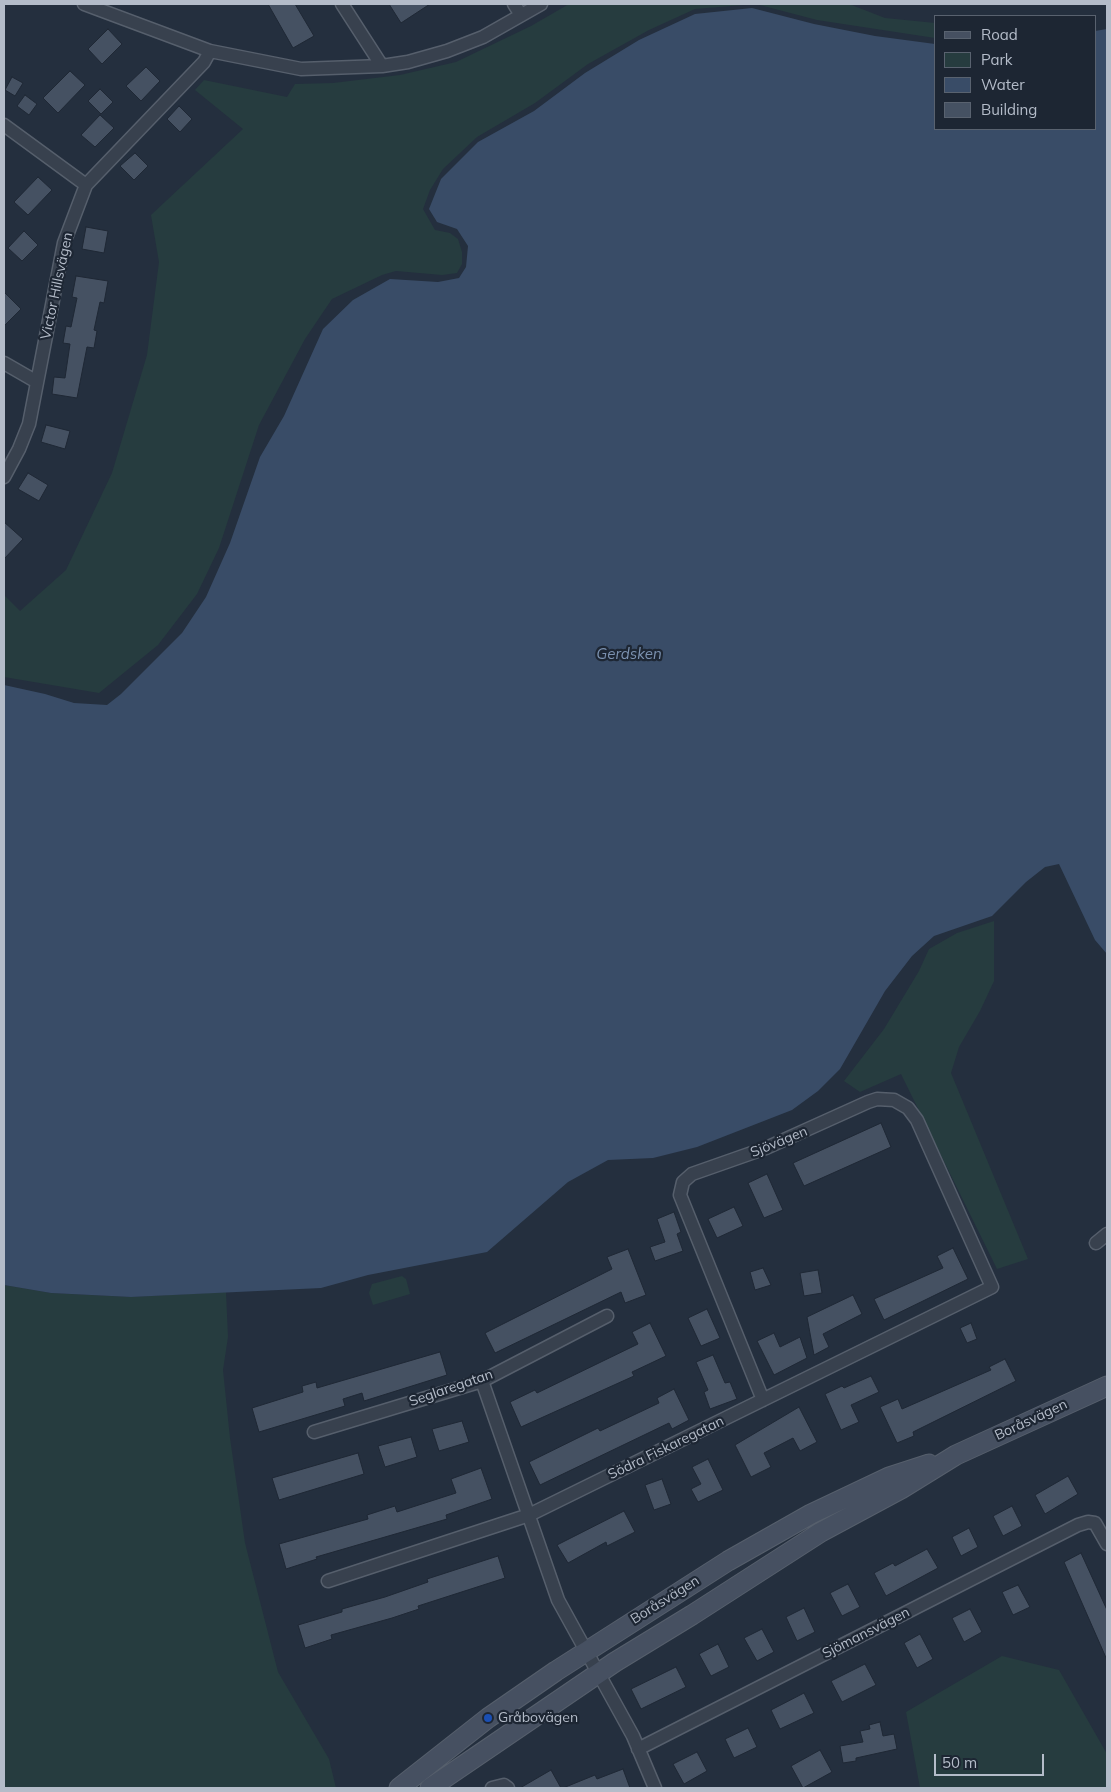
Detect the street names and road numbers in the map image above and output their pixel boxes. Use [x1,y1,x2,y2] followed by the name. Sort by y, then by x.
[37,231,77,341] street label: Victor Hillsvägen
[748,1123,810,1161] street label: Sjövägen
[407,1366,495,1410] street label: Seglaregatan
[992,1396,1070,1444] street label: Boråsvägen
[605,1413,727,1483] street label: Södra Fiskaregatan
[628,1572,702,1628] street label: Boråsvägen
[819,1604,913,1662] street label: Sjömansvägen

